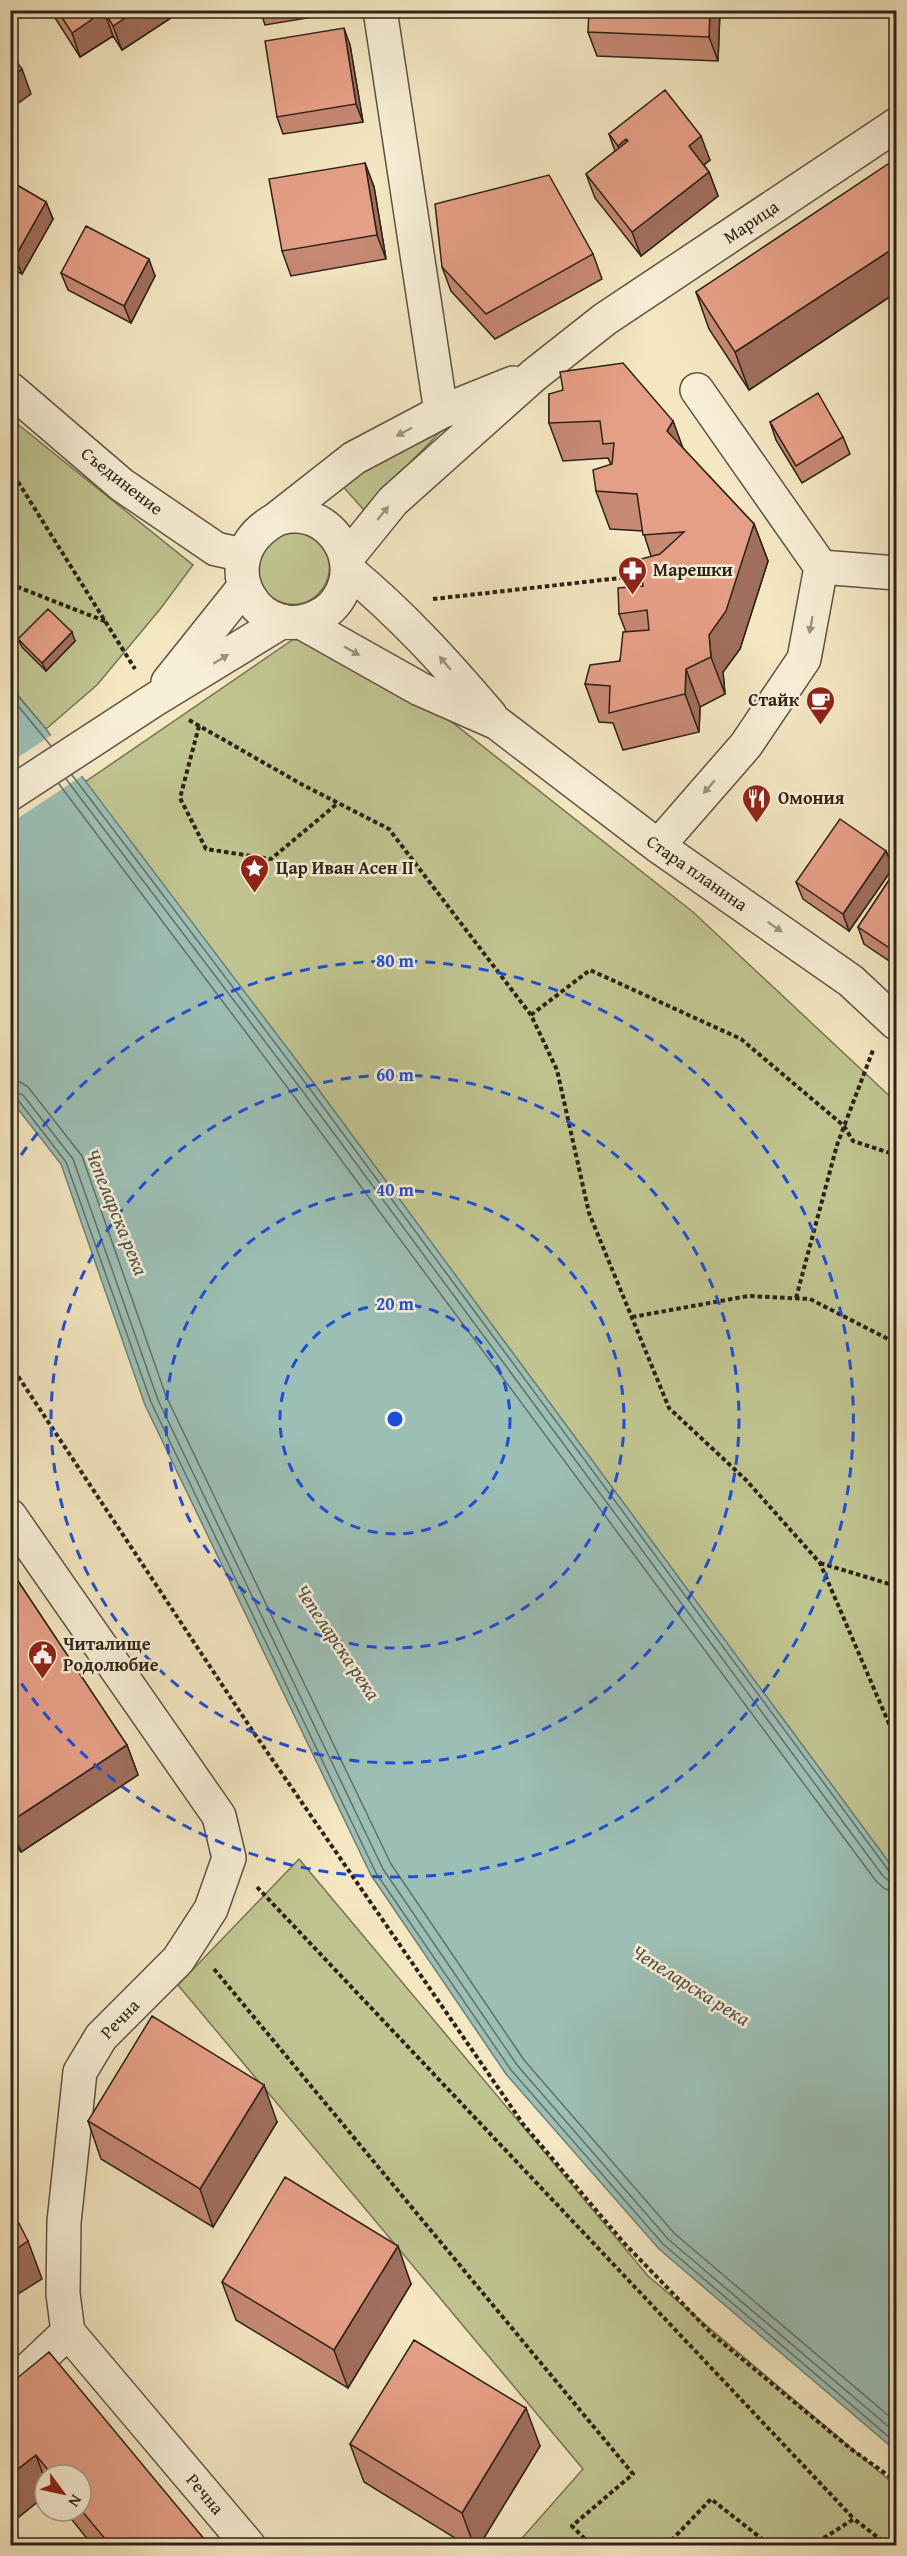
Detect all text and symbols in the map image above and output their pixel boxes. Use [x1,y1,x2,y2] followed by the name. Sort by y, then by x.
[717,193,784,250] street label: Марица
[395,427,412,437] one-way arrow
[75,440,169,521] street label: Съединение
[377,505,390,521] one-way arrow
[616,554,648,596] pharmacy icon: Марешки
[653,556,733,583] place label: Марешки
[806,615,815,634] one-way arrow
[344,645,360,656] one-way arrow
[213,653,229,664] one-way arrow
[439,656,452,671] one-way arrow
[804,684,836,726] cafe icon: Стайк
[748,686,800,713] place label: Стайк
[703,779,716,794] one-way arrow
[741,782,773,824] restaurant icon: Омония
[778,784,845,811] place label: Омония
[641,828,754,918] street label: Стара планина
[239,852,271,894] place icon: Цар Иван Асен II
[276,854,414,881] place label: Цар Иван Асен II
[767,921,783,933] one-way arrow
[376,947,415,974] text: 80 m
[376,1061,415,1088] text: 60 m
[79,1144,156,1280] water label: Чепеларска река
[376,1176,415,1203] text: 40 m
[376,1290,415,1317] text: 20 m
[385,1409,405,1429] centre of rings
[289,1578,388,1706] water label: Чепеларска река
[63,1630,159,1678] place label: Читалище Родолюбие
[26,1638,58,1680] public building icon: Читалище Родолюбие
[627,1937,757,2033] water label: Чепеларска река
[94,1992,146,2045] street label: Речна
[33,2463,93,2523] north arrow
[180,2467,231,2521] street label: Речна
[62,2490,89,2512] text: N

